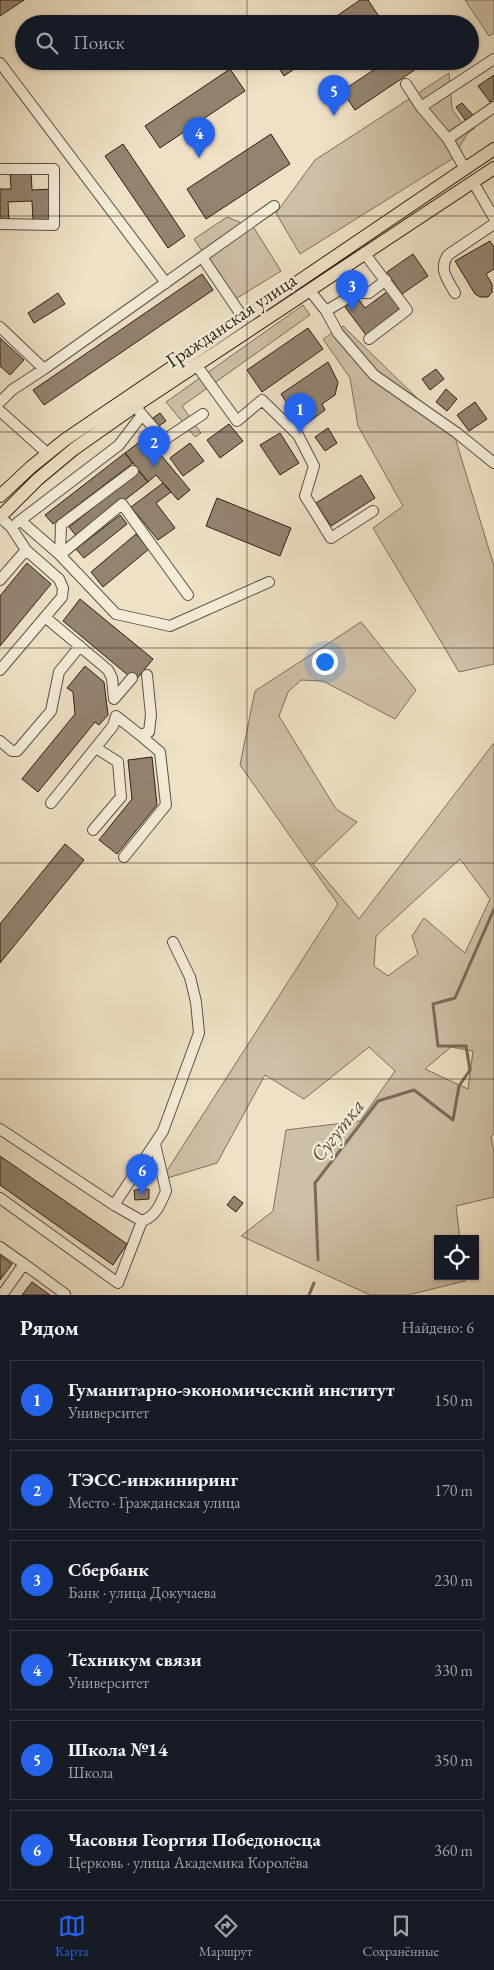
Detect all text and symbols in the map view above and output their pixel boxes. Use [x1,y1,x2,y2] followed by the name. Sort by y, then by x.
[15,15,479,70] search box
[33,29,61,57] icon: search
[73,30,125,55] text: Поиск
[318,75,350,116] pin: 5
[183,117,215,158] pin: 4
[161,267,301,373] street label: Гражданская улица
[336,270,368,311] pin: 3
[284,393,316,434] pin: 1
[138,426,170,467] pin: 2
[312,649,338,675] your location
[304,1093,370,1167] water label: Сугутка
[126,1154,158,1195] pin: 6
[434,1235,479,1280] map controls
[434,1235,479,1280] button: locate
[20,1314,79,1341] text: Рядом
[402,1317,474,1338] text: Найдено: 6
[68,1377,394,1402] text: Гуманитарно-экономический институт
[33,1390,41,1411] text: 1
[434,1390,473,1411] text: 150 m
[68,1402,149,1423] text: Университет
[68,1467,238,1492] text: ТЭСС-инжиниринг
[33,1480,41,1501] text: 2
[434,1480,473,1501] text: 170 m
[68,1492,241,1513] text: Место · Гражданская улица
[68,1557,149,1582] text: Сбербанк
[33,1570,41,1591] text: 3
[434,1570,473,1591] text: 230 m
[68,1582,217,1603] text: Банк · улица Докучаева
[68,1647,202,1672] text: Техникум связи
[33,1660,41,1681] text: 4
[434,1660,473,1681] text: 330 m
[68,1672,149,1693] text: Университет
[68,1737,168,1762] text: Школа №14
[33,1750,41,1771] text: 5
[434,1750,473,1771] text: 350 m
[68,1762,113,1783] text: Школа
[68,1827,321,1852] text: Часовня Георгия Победоносца
[33,1840,41,1861] text: 6
[434,1840,473,1861] text: 360 m
[68,1852,309,1873] text: Церковь · улица Академика Королёва
[55,1912,89,1960] tab: Карта
[199,1912,252,1960] tab: Маршрут
[363,1912,439,1960] tab: Сохранённые

